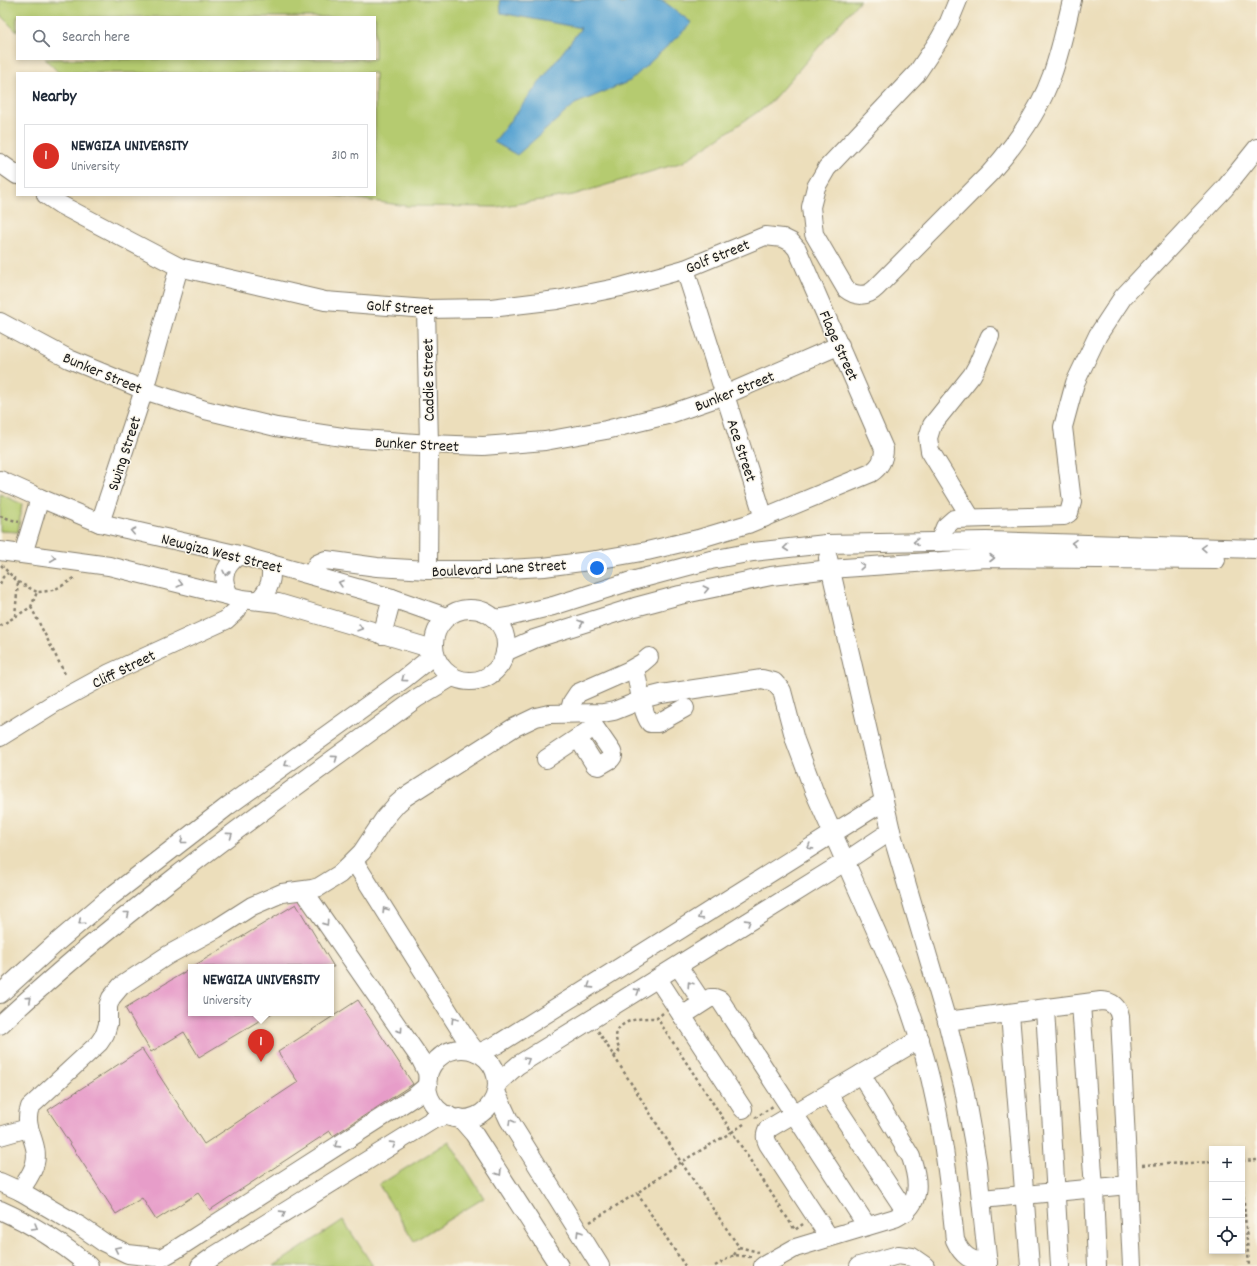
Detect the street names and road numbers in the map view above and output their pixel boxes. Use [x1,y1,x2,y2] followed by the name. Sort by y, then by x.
[682,234,753,281] street label: Golf Street
[366,295,434,322] street label: Golf Street
[812,307,864,385] street label: Flage Street
[417,338,442,422] street label: Caddie Street
[59,347,145,401] street label: Bunker Street
[692,366,778,419] street label: Bunker Street
[103,413,148,494] street label: Swing Street
[720,416,762,485] street label: Ace Street
[374,432,459,459] street label: Bunker Street
[159,528,284,581] street label: Newgiza West Street
[431,554,567,585] street label: Boulevard Lane Street
[88,645,160,695] street label: Cliff Street

